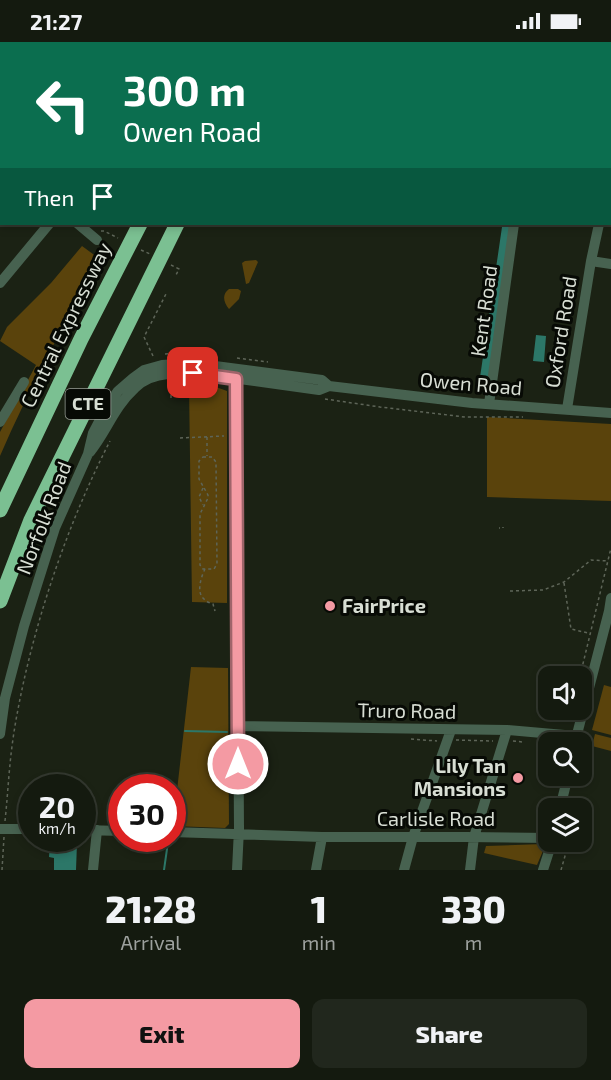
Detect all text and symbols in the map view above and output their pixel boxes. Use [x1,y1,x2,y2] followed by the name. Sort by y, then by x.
[30,8,82,34] text: 21:27
[123,64,246,114] text: 300 m
[24,66,102,144] icon: left
[123,115,262,147] text: Owen Road
[86,180,119,213] icon: arrive
[24,184,74,210] text: Then
[15,238,116,411] street label: Central Expressway
[465,264,501,358] street label: Kent Road
[539,274,581,389] street label: Oxford Road
[167,347,218,398] pin
[176,356,209,389] icon: arrive
[419,367,523,399] street label: Owen Road
[66,389,110,419] road number: CTE
[11,458,76,577] street label: Norfolk Road
[342,593,426,617] place label: FairPrice
[323,599,337,613] marker: FairPrice
[538,666,592,852] map controls
[538,666,592,720] button: sound
[357,697,457,723] street label: Truro Road
[206,732,270,796] position arrow
[538,732,592,786] button: search
[414,753,506,800] place label: Lily Tan Mansions
[511,771,525,785] marker: Lily Tan Mansions
[108,774,186,852] speed limit sign: 30
[39,788,75,824] text: 20
[538,798,592,852] button: layers
[377,806,495,830] street label: Carlisle Road
[38,819,76,837] text: km/h
[105,887,196,930] text: 21:28
[311,887,327,930] text: 1
[441,887,506,930] text: 330
[120,930,181,954] text: Arrival
[302,930,336,954] text: min
[465,930,482,954] text: m
[24,999,300,1068] button: Exit
[312,999,587,1068] button: Share

